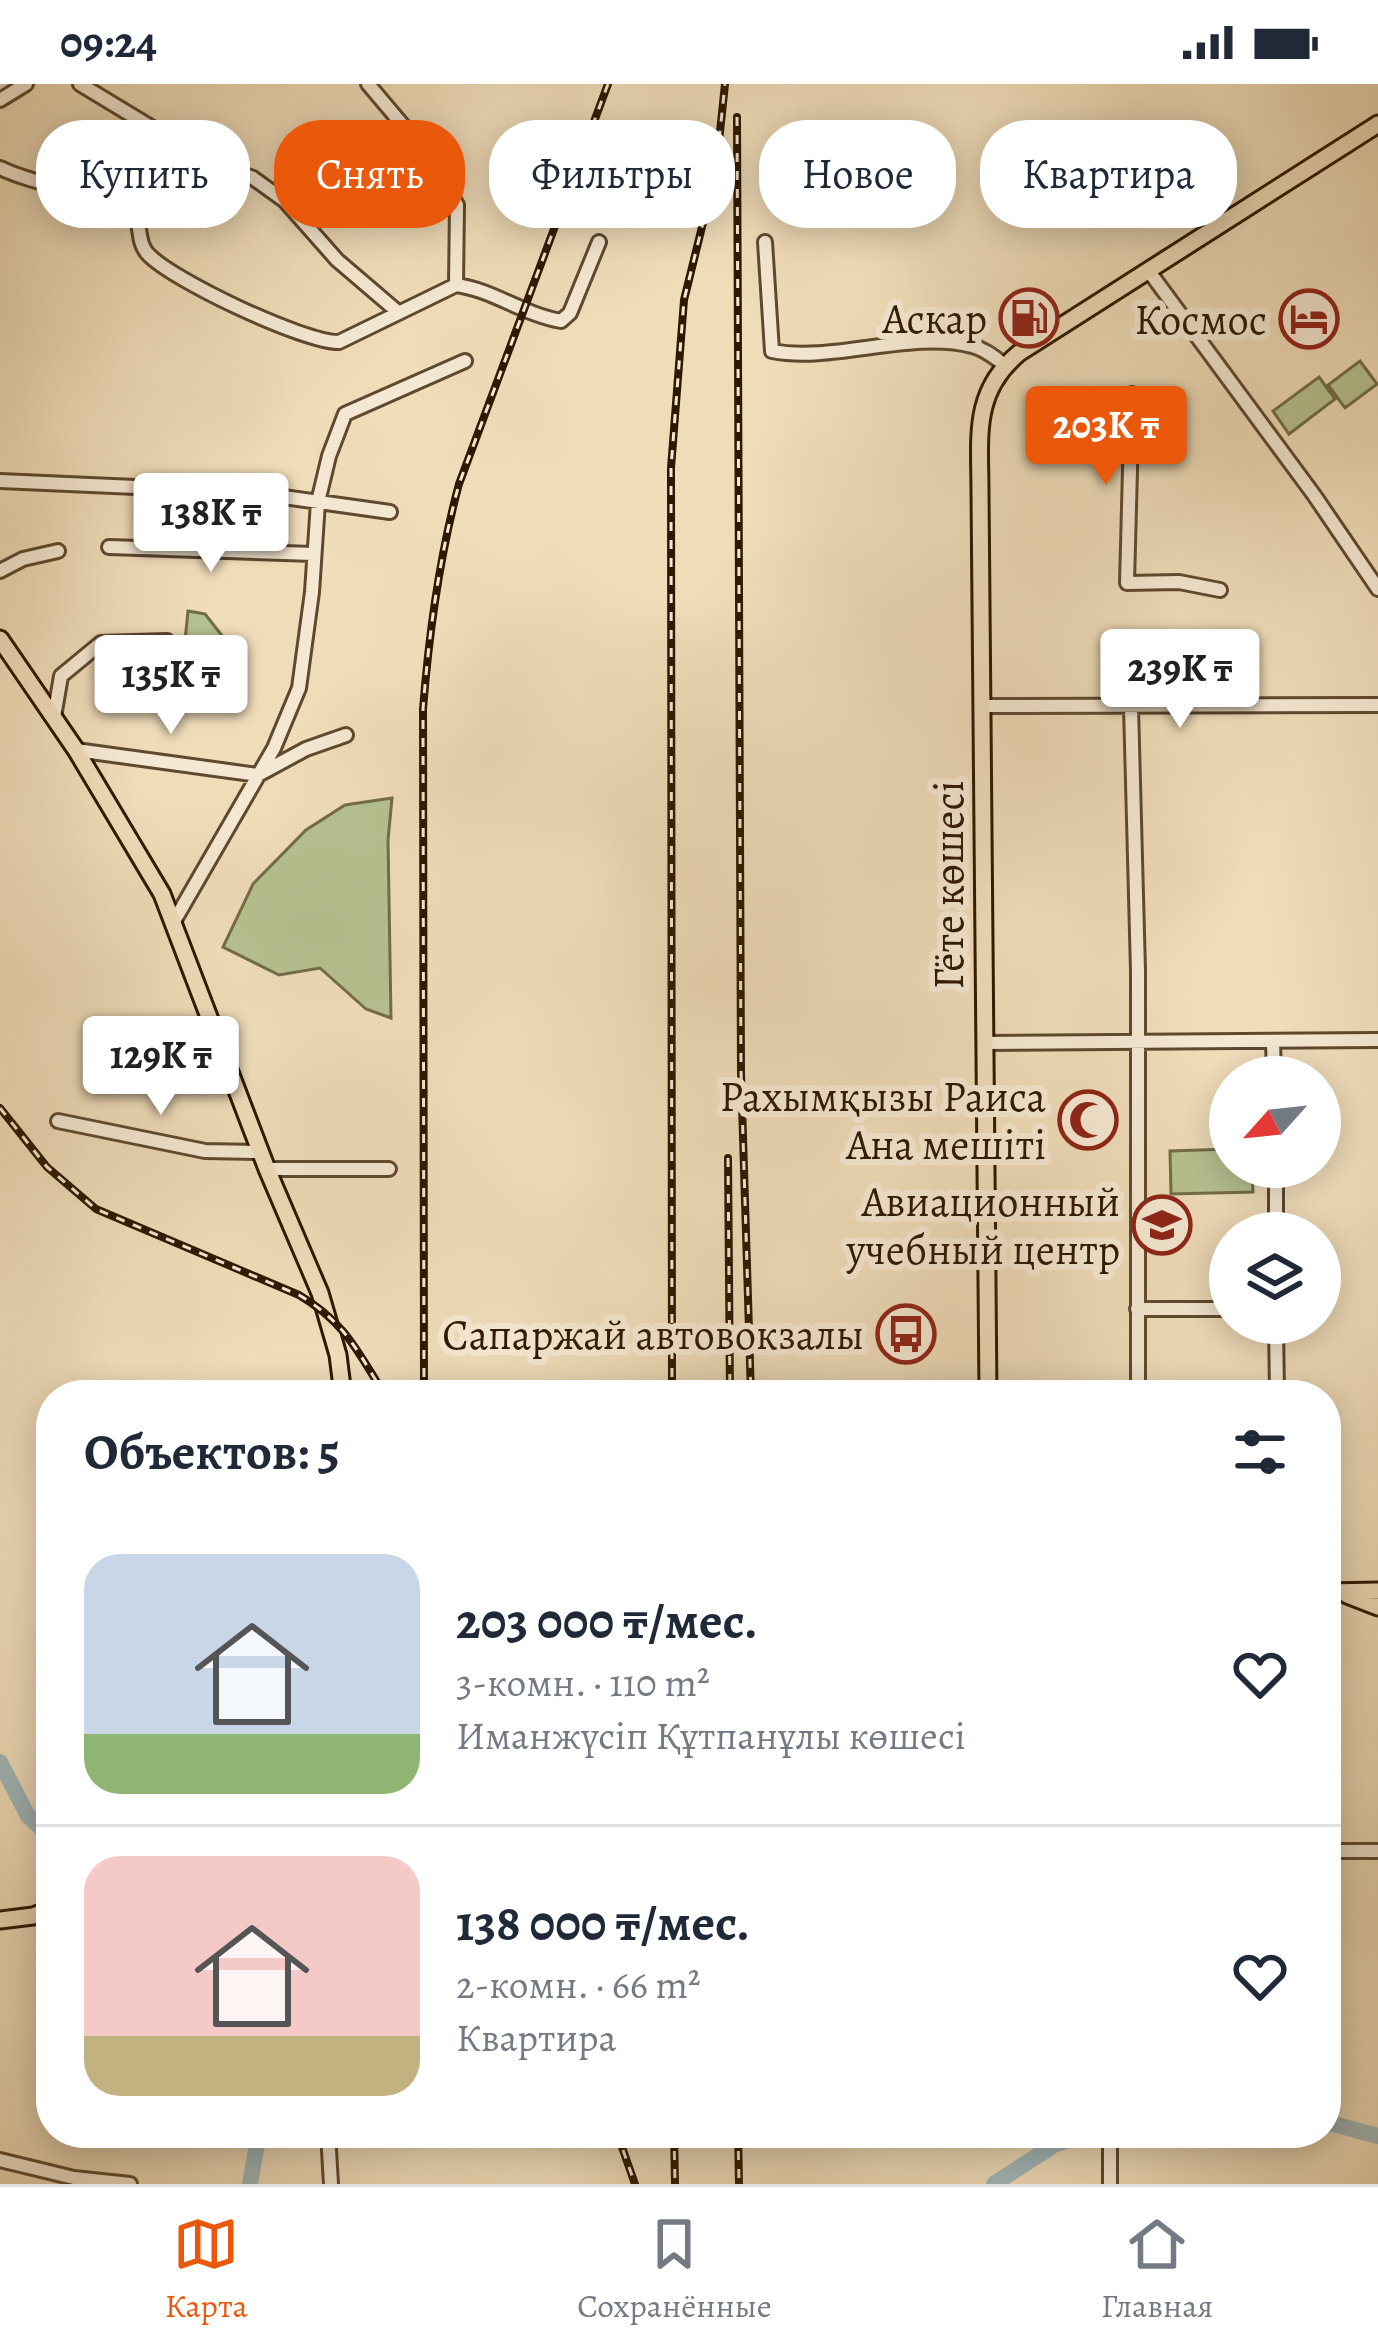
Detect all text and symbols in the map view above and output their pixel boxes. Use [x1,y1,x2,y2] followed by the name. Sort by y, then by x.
[60,11,157,73] text: 09:24
[36,120,250,228] chip: Купить
[274,120,465,228] chip: Снять
[489,120,735,228] chip: Фильтры
[759,120,956,228] chip: Новое
[980,120,1237,228] chip: Квартира
[998,287,1060,349] fuel station icon: Аскар
[1278,288,1340,350] hotel icon: Космос
[882,290,987,347] place label: Аскар
[1134,291,1267,348] place label: Космос
[1008,386,1204,488] pin: 203K ₸
[1053,398,1159,451] text: 203K ₸
[113,473,309,575] pin: 138K ₸
[161,485,261,538] text: 138K ₸
[1082,629,1278,731] pin: 239K ₸
[73,635,269,737] pin: 135K ₸
[1127,641,1233,694] text: 239K ₸
[122,647,220,700] text: 135K ₸
[920,781,977,989] street label: Гёте көшесі
[63,1016,259,1118] pin: 129K ₸
[110,1028,212,1081] text: 129K ₸
[1209,1056,1341,1188] north arrow
[1209,1056,1341,1344] map controls
[720,1068,1047,1173] place label: Рахымқызы Раиса Ана мешіті
[1057,1089,1119,1151] mosque icon: Рахымқызы Раиса Ана мешіті
[846,1173,1120,1278] place label: Авиационный учебный центр
[1131,1194,1193,1256] school or university icon: Авиационный учебный центр
[1209,1212,1341,1344] button: layers
[875,1303,937,1365] bus stop icon: Сапаржай автовокзалы
[442,1306,864,1363] place label: Сапаржай автовокзалы
[84,1417,340,1487] text: Объектов: 5
[1227,1419,1293,1485] icon: filters
[456,1586,758,1656] text: 203 000 ₸/мес.
[180,1602,324,1746] icon: home
[1227,1641,1293,1707] icon: heart
[456,1656,710,1709] text: 3-комн. · 110 m²
[456,1709,966,1762] text: Иманжүсіп Құтпанұлы көшесі
[456,1888,750,1958] text: 138 000 ₸/мес.
[180,1904,324,2048] icon: home
[1227,1943,1293,2009] icon: heart
[456,1958,701,2011] text: 2-комн. · 66 m²
[456,2011,617,2064] text: Квартира
[165,2211,248,2328] tab: Карта
[577,2211,772,2328] tab: Сохранённые
[1101,2211,1213,2328] tab: Главная

